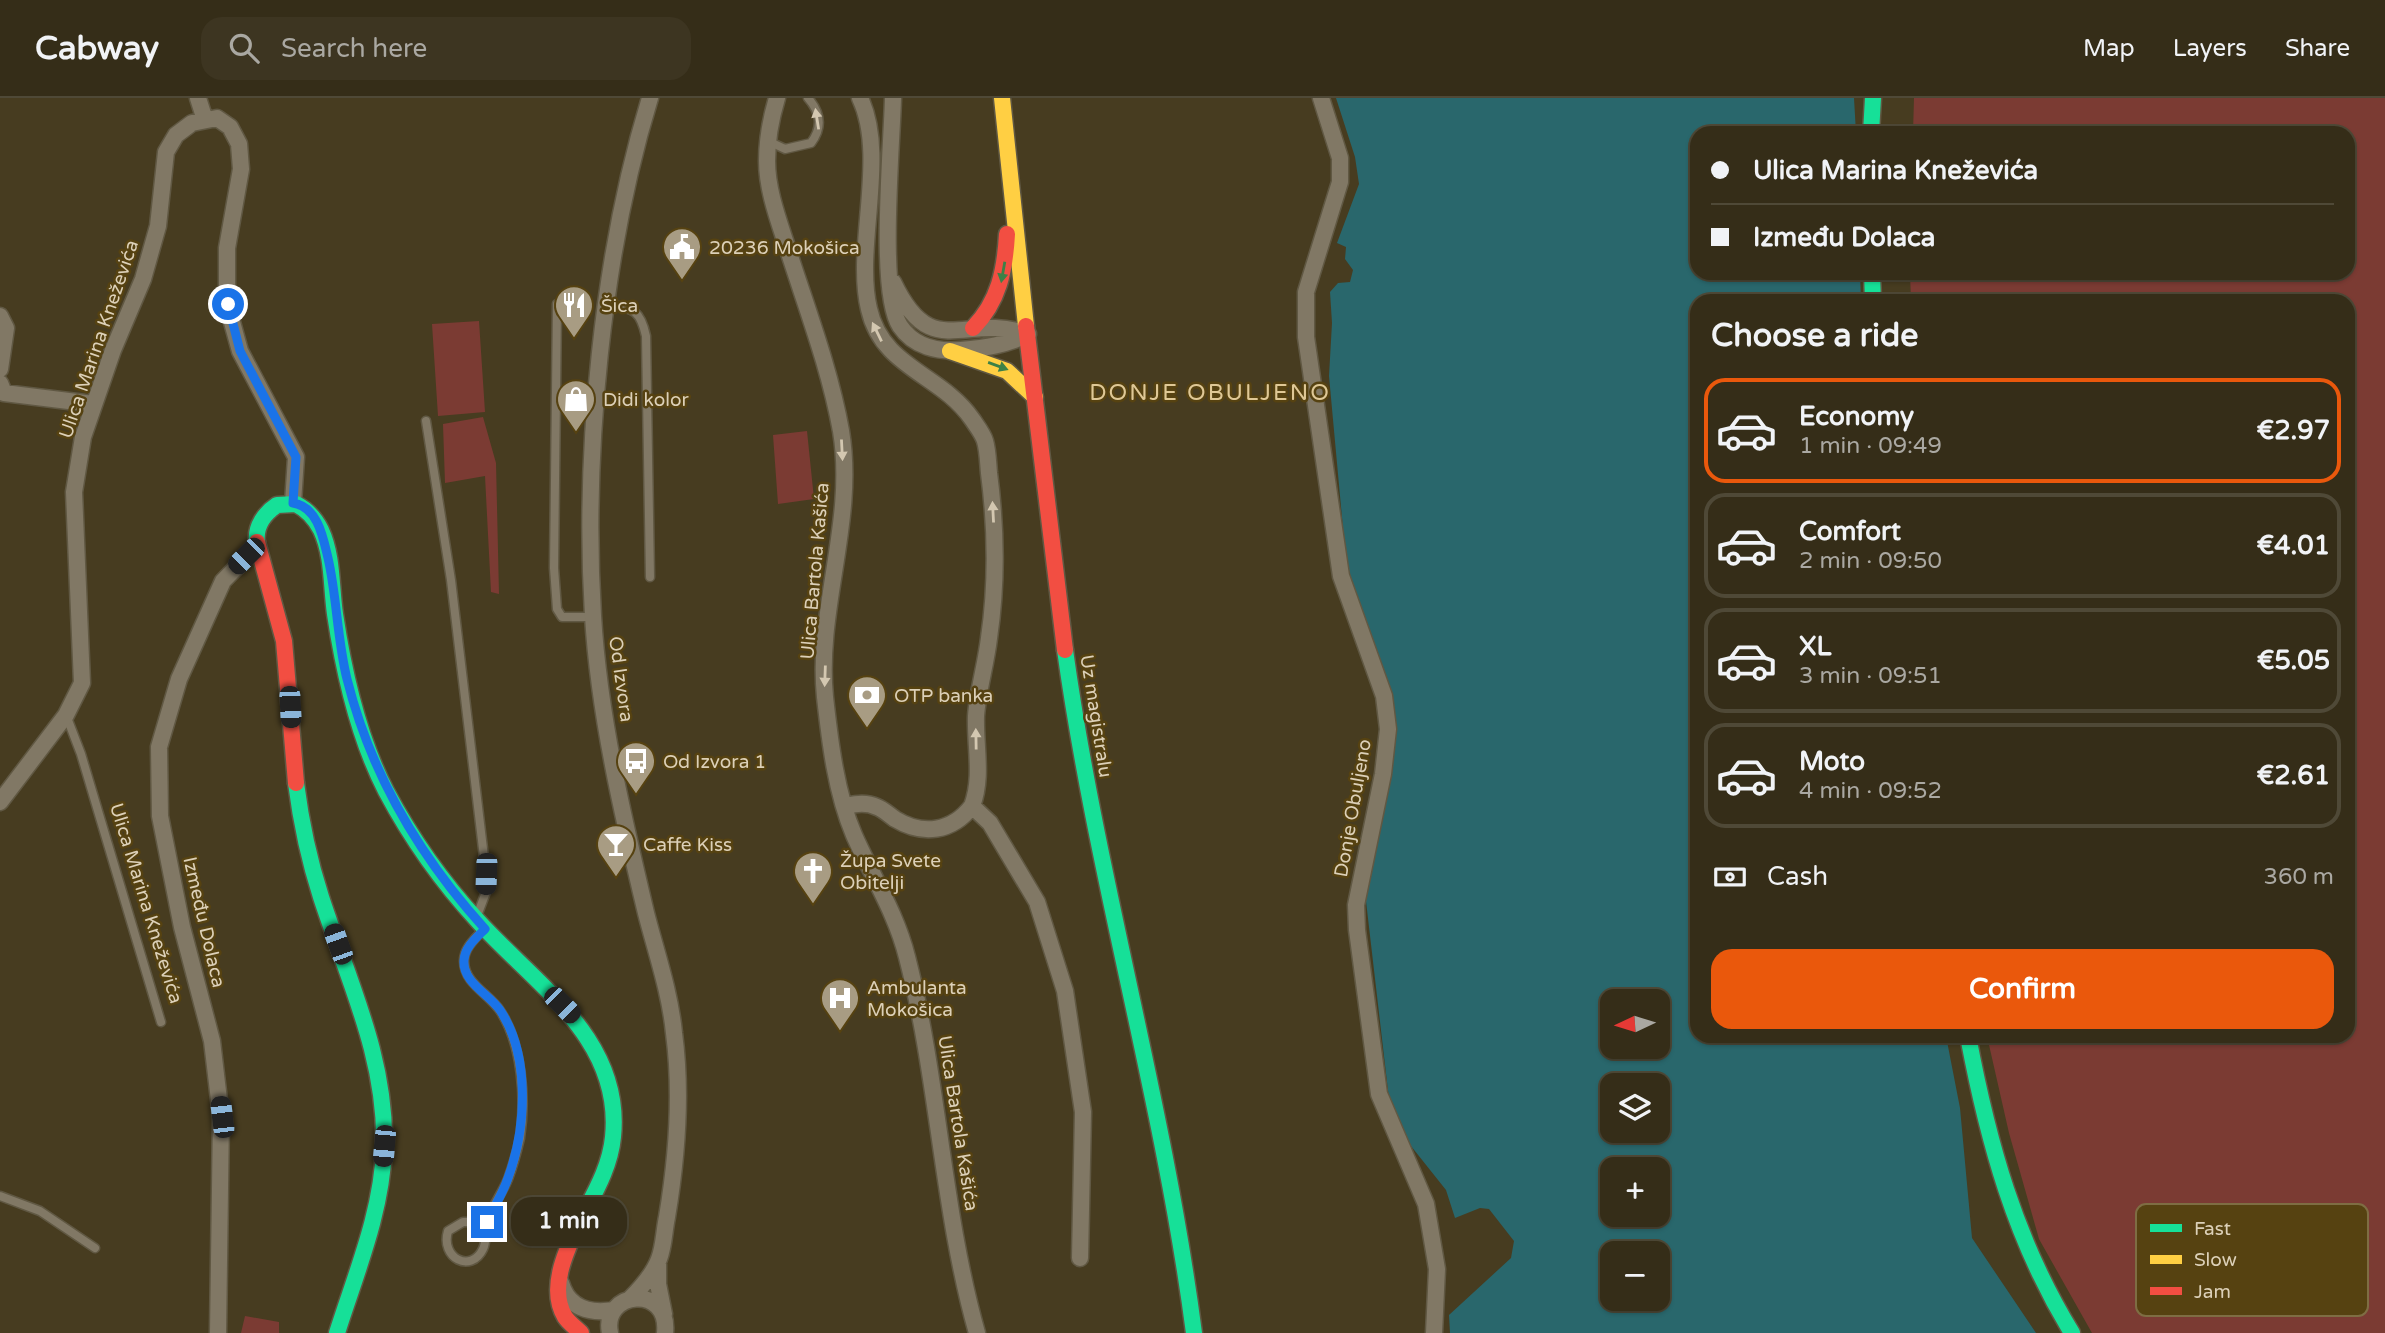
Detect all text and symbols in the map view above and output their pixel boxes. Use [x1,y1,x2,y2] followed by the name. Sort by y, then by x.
[201,17,691,80] search box
[35,29,159,68] text: Cabway
[225,29,263,67] icon: search
[281,33,427,64] text: Search here
[2083,34,2135,63] text: Map
[2173,34,2247,63] text: Layers
[2285,34,2350,63] text: Share
[811,108,822,130] one-way arrow
[1753,155,2038,186] text: Ulica Marina Kneževića
[1753,222,1935,253] text: Između Dolaca
[661,226,703,281] public building icon: 20236 Mokošica
[55,237,143,441] street label: Ulica Marina Kneževića
[709,237,860,259] place label: 20236 Mokošica
[998,261,1009,283] one-way arrow
[553,284,595,339] restaurant icon: Šica
[212,288,244,320] route start
[601,295,638,317] place label: Šica
[1711,317,1918,355] text: Choose a ride
[872,322,884,342] one-way arrow
[987,360,1008,371] one-way arrow
[555,378,597,433] shop icon: Didi kolor
[1089,379,1331,407] district label: DONJE OBULJENO
[603,389,689,411] place label: Didi kolor
[1715,399,1778,462] icon: car
[1799,401,1914,432] text: Economy
[2257,415,2330,446] text: €2.97
[1799,432,1942,460] text: 1 min · 09:49
[837,439,848,461] one-way arrow
[796,482,834,660] street label: Ulica Bartola Kašića
[987,501,998,523] one-way arrow
[1715,514,1778,577] icon: car
[1799,516,1901,547] text: Comfort
[2257,530,2330,561] text: €4.01
[224,534,269,578] car
[1799,547,1942,575] text: 2 min · 09:50
[1715,629,1778,692] icon: car
[1799,631,1831,662] text: XL
[604,635,638,723] street label: Od Izvora
[2257,645,2330,676] text: €5.05
[1075,653,1117,779] street label: Uz magistralu
[1799,662,1942,690] text: 3 min · 09:51
[820,665,831,687] one-way arrow
[846,674,888,729] bank icon: OTP banka
[279,685,302,729] car
[894,685,993,707] place label: OTP banka
[971,727,982,749] one-way arrow
[1330,737,1376,879] street label: Donje Obuljeno
[615,740,657,795] bus stop icon: Od Izvora 1
[1715,744,1778,807] icon: car
[1799,746,1865,777] text: Moto
[663,751,766,773] place label: Od Izvora 1
[2257,760,2330,791] text: €2.61
[1799,777,1942,805] text: 4 min · 09:52
[105,800,187,1006] street label: Ulica Marina Kneževića
[595,823,637,878] bar icon: Caffe Kiss
[643,834,732,856] place label: Caffe Kiss
[792,850,834,905] church icon: Župa Svete Obitelji
[840,850,941,894] place label: Župa Svete Obitelji
[475,853,498,895] car
[178,855,230,990] street label: Između Dolaca
[1711,858,1749,896] icon: cash
[1767,861,1828,892] text: Cash
[2264,863,2334,891] text: 360 m
[321,921,356,967] car
[1711,949,2334,1029] button: Confirm
[819,977,861,1032] hospital icon: Ambulanta Mokošica
[867,977,967,1021] place label: Ambulanta Mokošica
[540,983,585,1027] car
[1600,989,1670,1059] north arrow
[1600,989,1670,1311] map controls
[933,1034,983,1213] street label: Ulica Bartola Kašića
[1600,1073,1670,1143] button: layers
[210,1095,235,1139] car
[372,1124,397,1168] car
[1600,1157,1670,1227] button: +
[512,1198,627,1246] callout: 1 min
[2136,1204,2368,1316] legend
[471,1206,503,1238] route end
[538,1207,600,1235] text: 1 min
[2194,1218,2231,1240] text: Fast
[1600,1241,1670,1311] button: −
[2194,1249,2237,1271] text: Slow
[2194,1281,2231,1303] text: Jam

